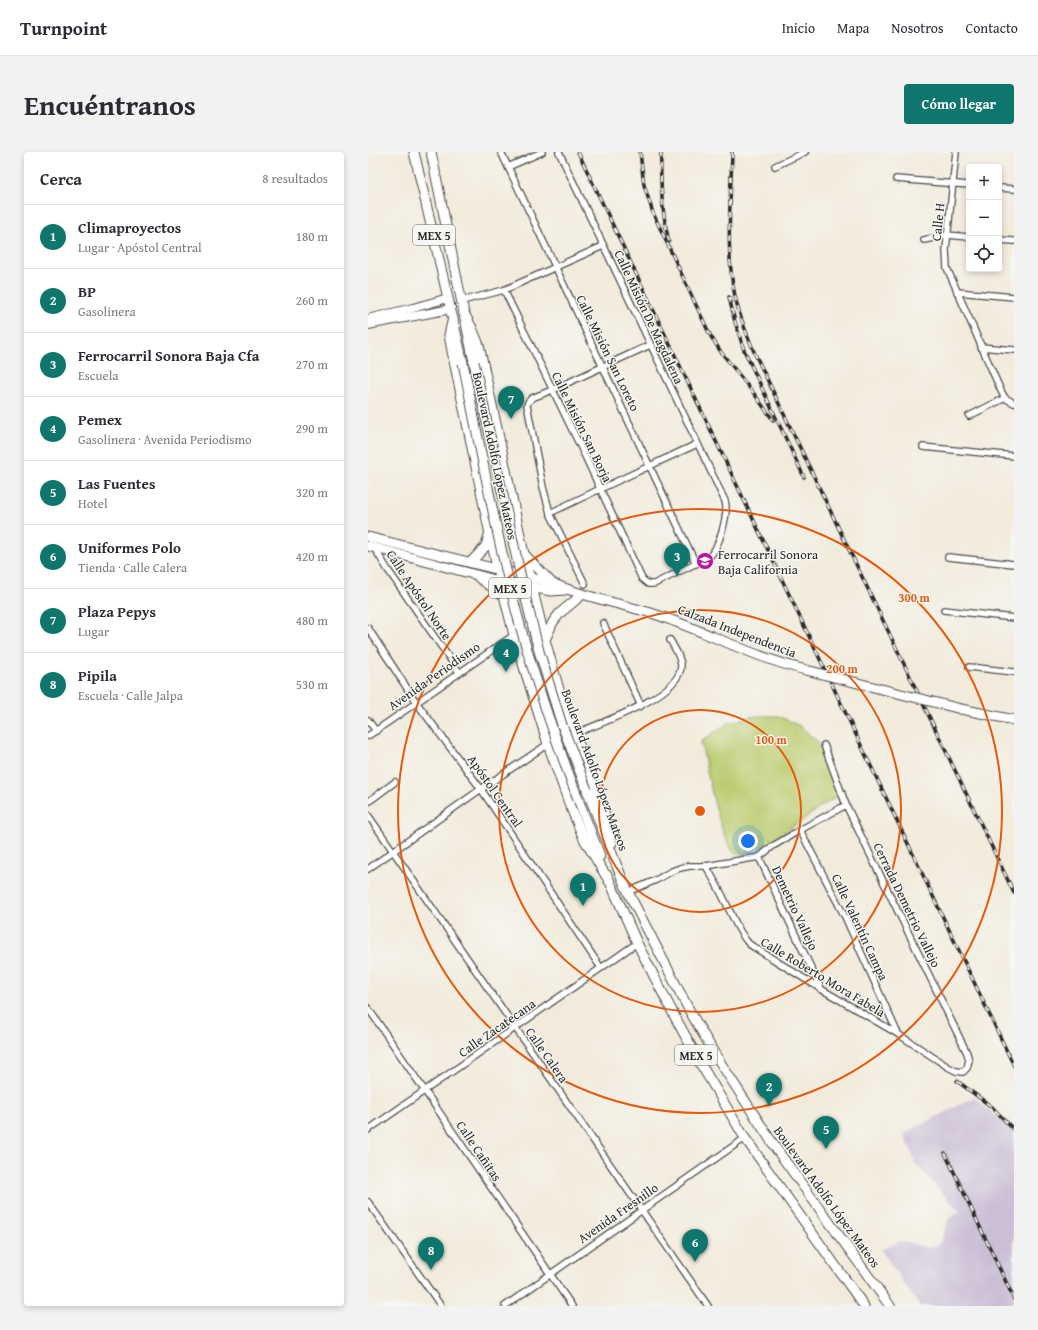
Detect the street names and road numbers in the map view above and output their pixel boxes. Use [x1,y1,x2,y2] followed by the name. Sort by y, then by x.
[927,202,949,242] street label: Calle H
[413,225,455,245] road number: MEX 5
[610,247,689,388] street label: Calle Misión De Magdalena
[572,292,645,415] street label: Calle Misión San Loreto
[547,368,617,486] street label: Calle Misión San Borja
[468,370,522,542] street label: Boulevard Adolfo López Mateos
[382,546,456,644] street label: Calle Apóstol Norte
[489,578,531,598] road number: MEX 5
[675,600,800,663] street label: Calzada Independencia
[384,637,484,715] street label: Avenida Periodismo
[557,686,633,854] street label: Boulevard Adolfo López Mateos
[463,751,527,831] street label: Apóstol Central
[868,839,946,971] street label: Cerrada Demetrio Vallejo
[767,863,823,954] street label: Demetrio Vallejo
[827,871,893,984] street label: Calle Valentín Campa
[757,932,889,1022] street label: Calle Roberto Mora Fabela
[454,994,540,1062] street label: Calle Zacatecana
[521,1023,574,1087] street label: Calle Calera
[675,1045,717,1065] road number: MEX 5
[452,1117,506,1185] street label: Calle Cañitas
[769,1122,885,1272] street label: Boulevard Adolfo López Mateos
[574,1178,662,1248] street label: Avenida Fresnillo

